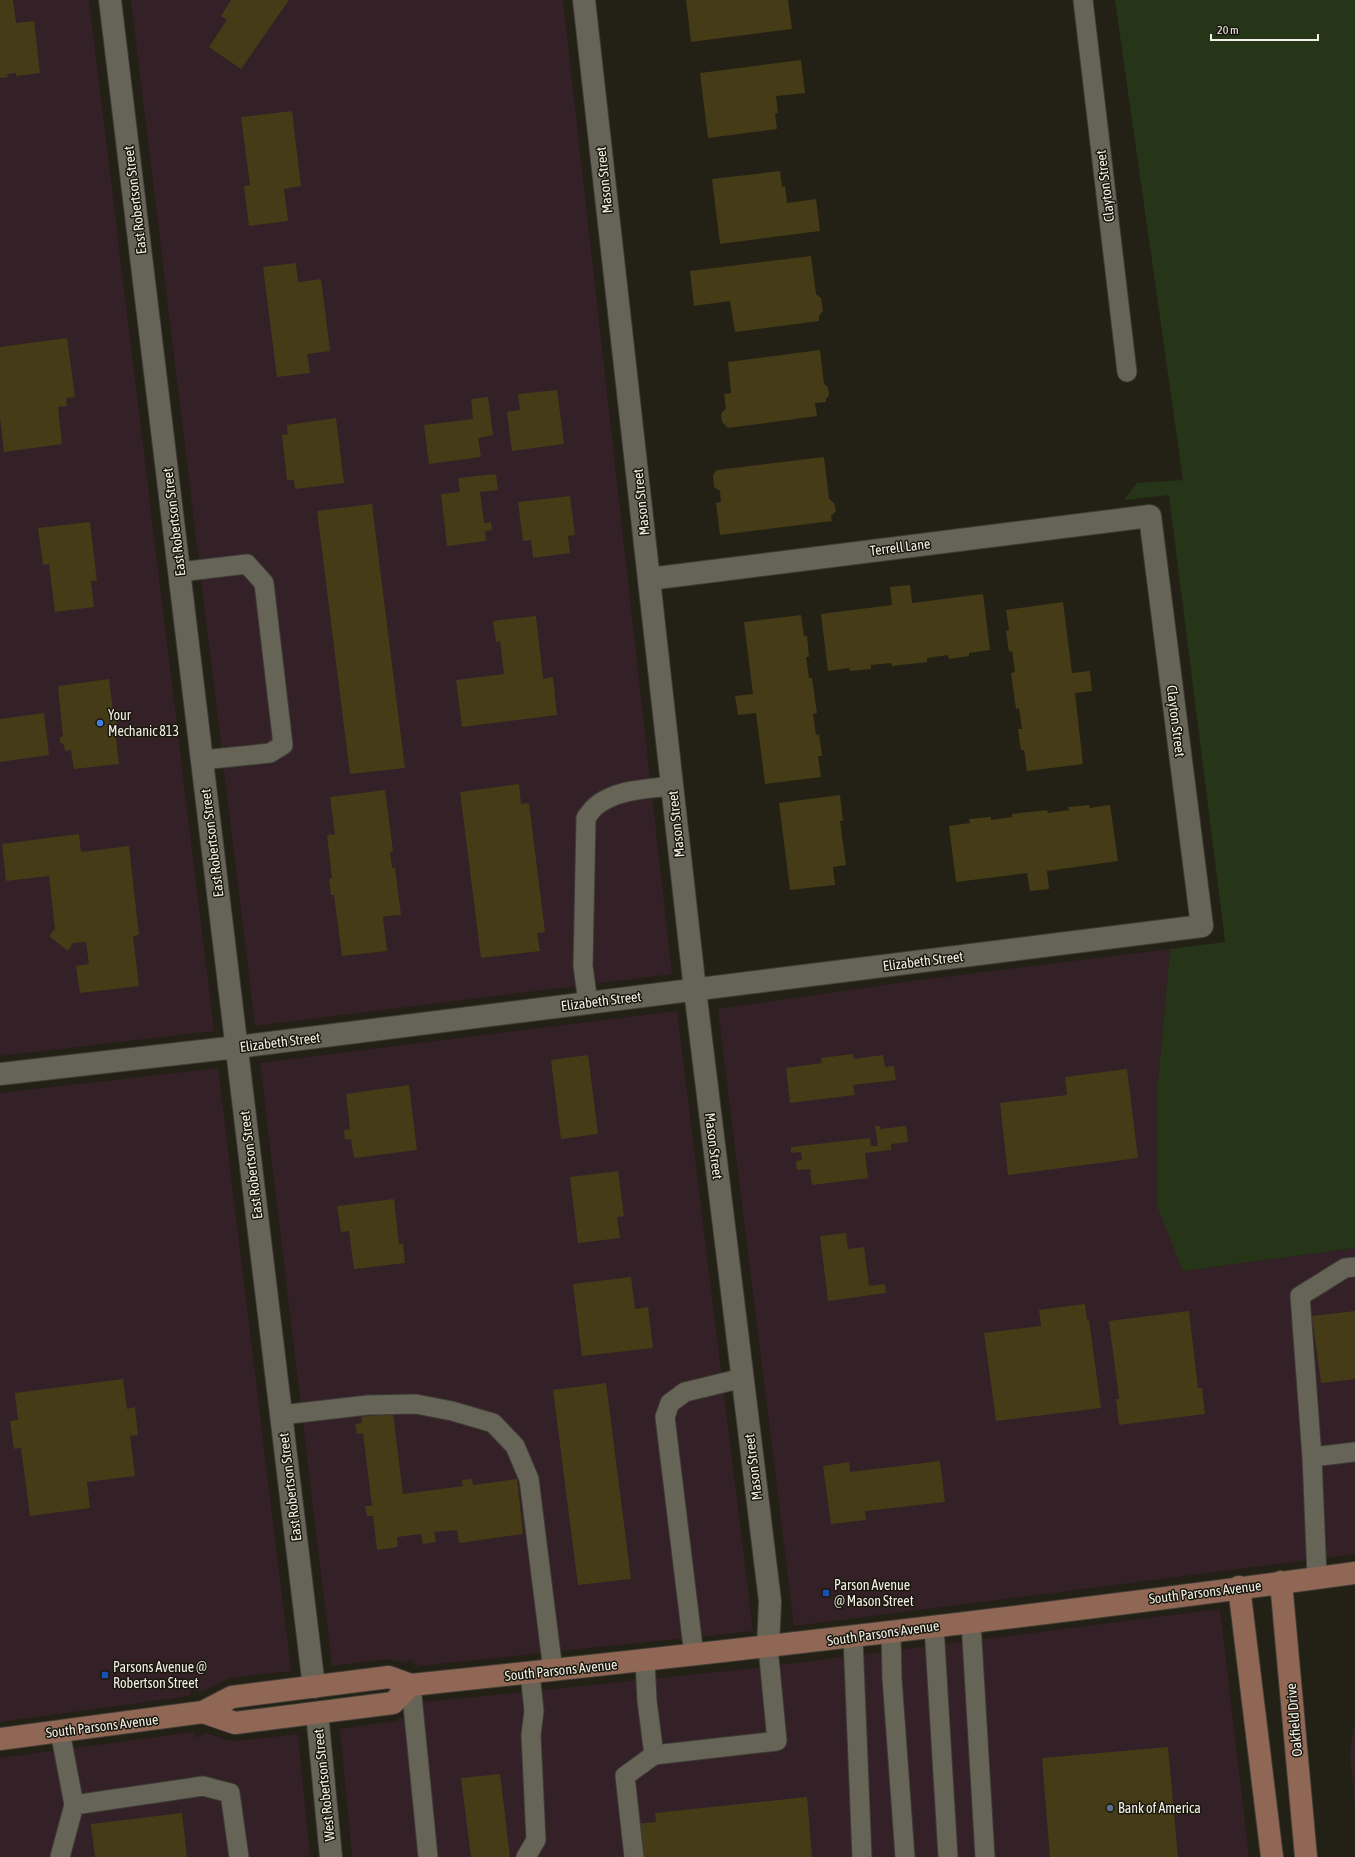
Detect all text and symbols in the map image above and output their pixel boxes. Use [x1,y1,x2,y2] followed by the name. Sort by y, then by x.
[1211,16,1318,42] scale bar
[1217,23,1239,37] text: 20 m
[120,145,150,255] street label: East Robertson Street
[593,146,615,214] street label: Mason Street
[1093,149,1117,223] street label: Clayton Street
[159,467,189,577] street label: East Robertson Street
[630,468,652,536] street label: Mason Street
[869,535,931,559] street label: Terrell Lane
[1164,684,1188,758] street label: Clayton Street
[108,707,179,739] place label: Your Mechanic 813
[95,718,105,728] marker: Your Mechanic 813
[197,788,227,898] street label: East Robertson Street
[665,790,687,858] street label: Mason Street
[882,948,964,974] street label: Elizabeth Street
[560,988,642,1014] street label: Elizabeth Street
[239,1029,321,1055] street label: Elizabeth Street
[236,1110,266,1220] street label: East Robertson Street
[702,1112,726,1180] street label: Mason Street
[275,1432,305,1542] street label: East Robertson Street
[741,1433,765,1501] street label: Mason Street
[834,1577,914,1609] place label: Parson Avenue @ Mason Street
[1148,1577,1262,1607] street label: South Parsons Avenue
[821,1588,831,1598] marker: Parson Avenue @ Mason Street
[826,1617,940,1649] street label: South Parsons Avenue
[504,1656,618,1684] street label: South Parsons Avenue
[113,1659,207,1691] place label: Parsons Avenue @ Robertson Street
[100,1670,110,1680] marker: Parsons Avenue @ Robertson Street
[1283,1683,1305,1757] street label: Oakfield Drive
[45,1711,159,1741] street label: South Parsons Avenue
[310,1728,338,1842] street label: West Robertson Street
[1118,1800,1201,1816] place label: Bank of America
[1105,1803,1115,1813] marker: Bank of America

